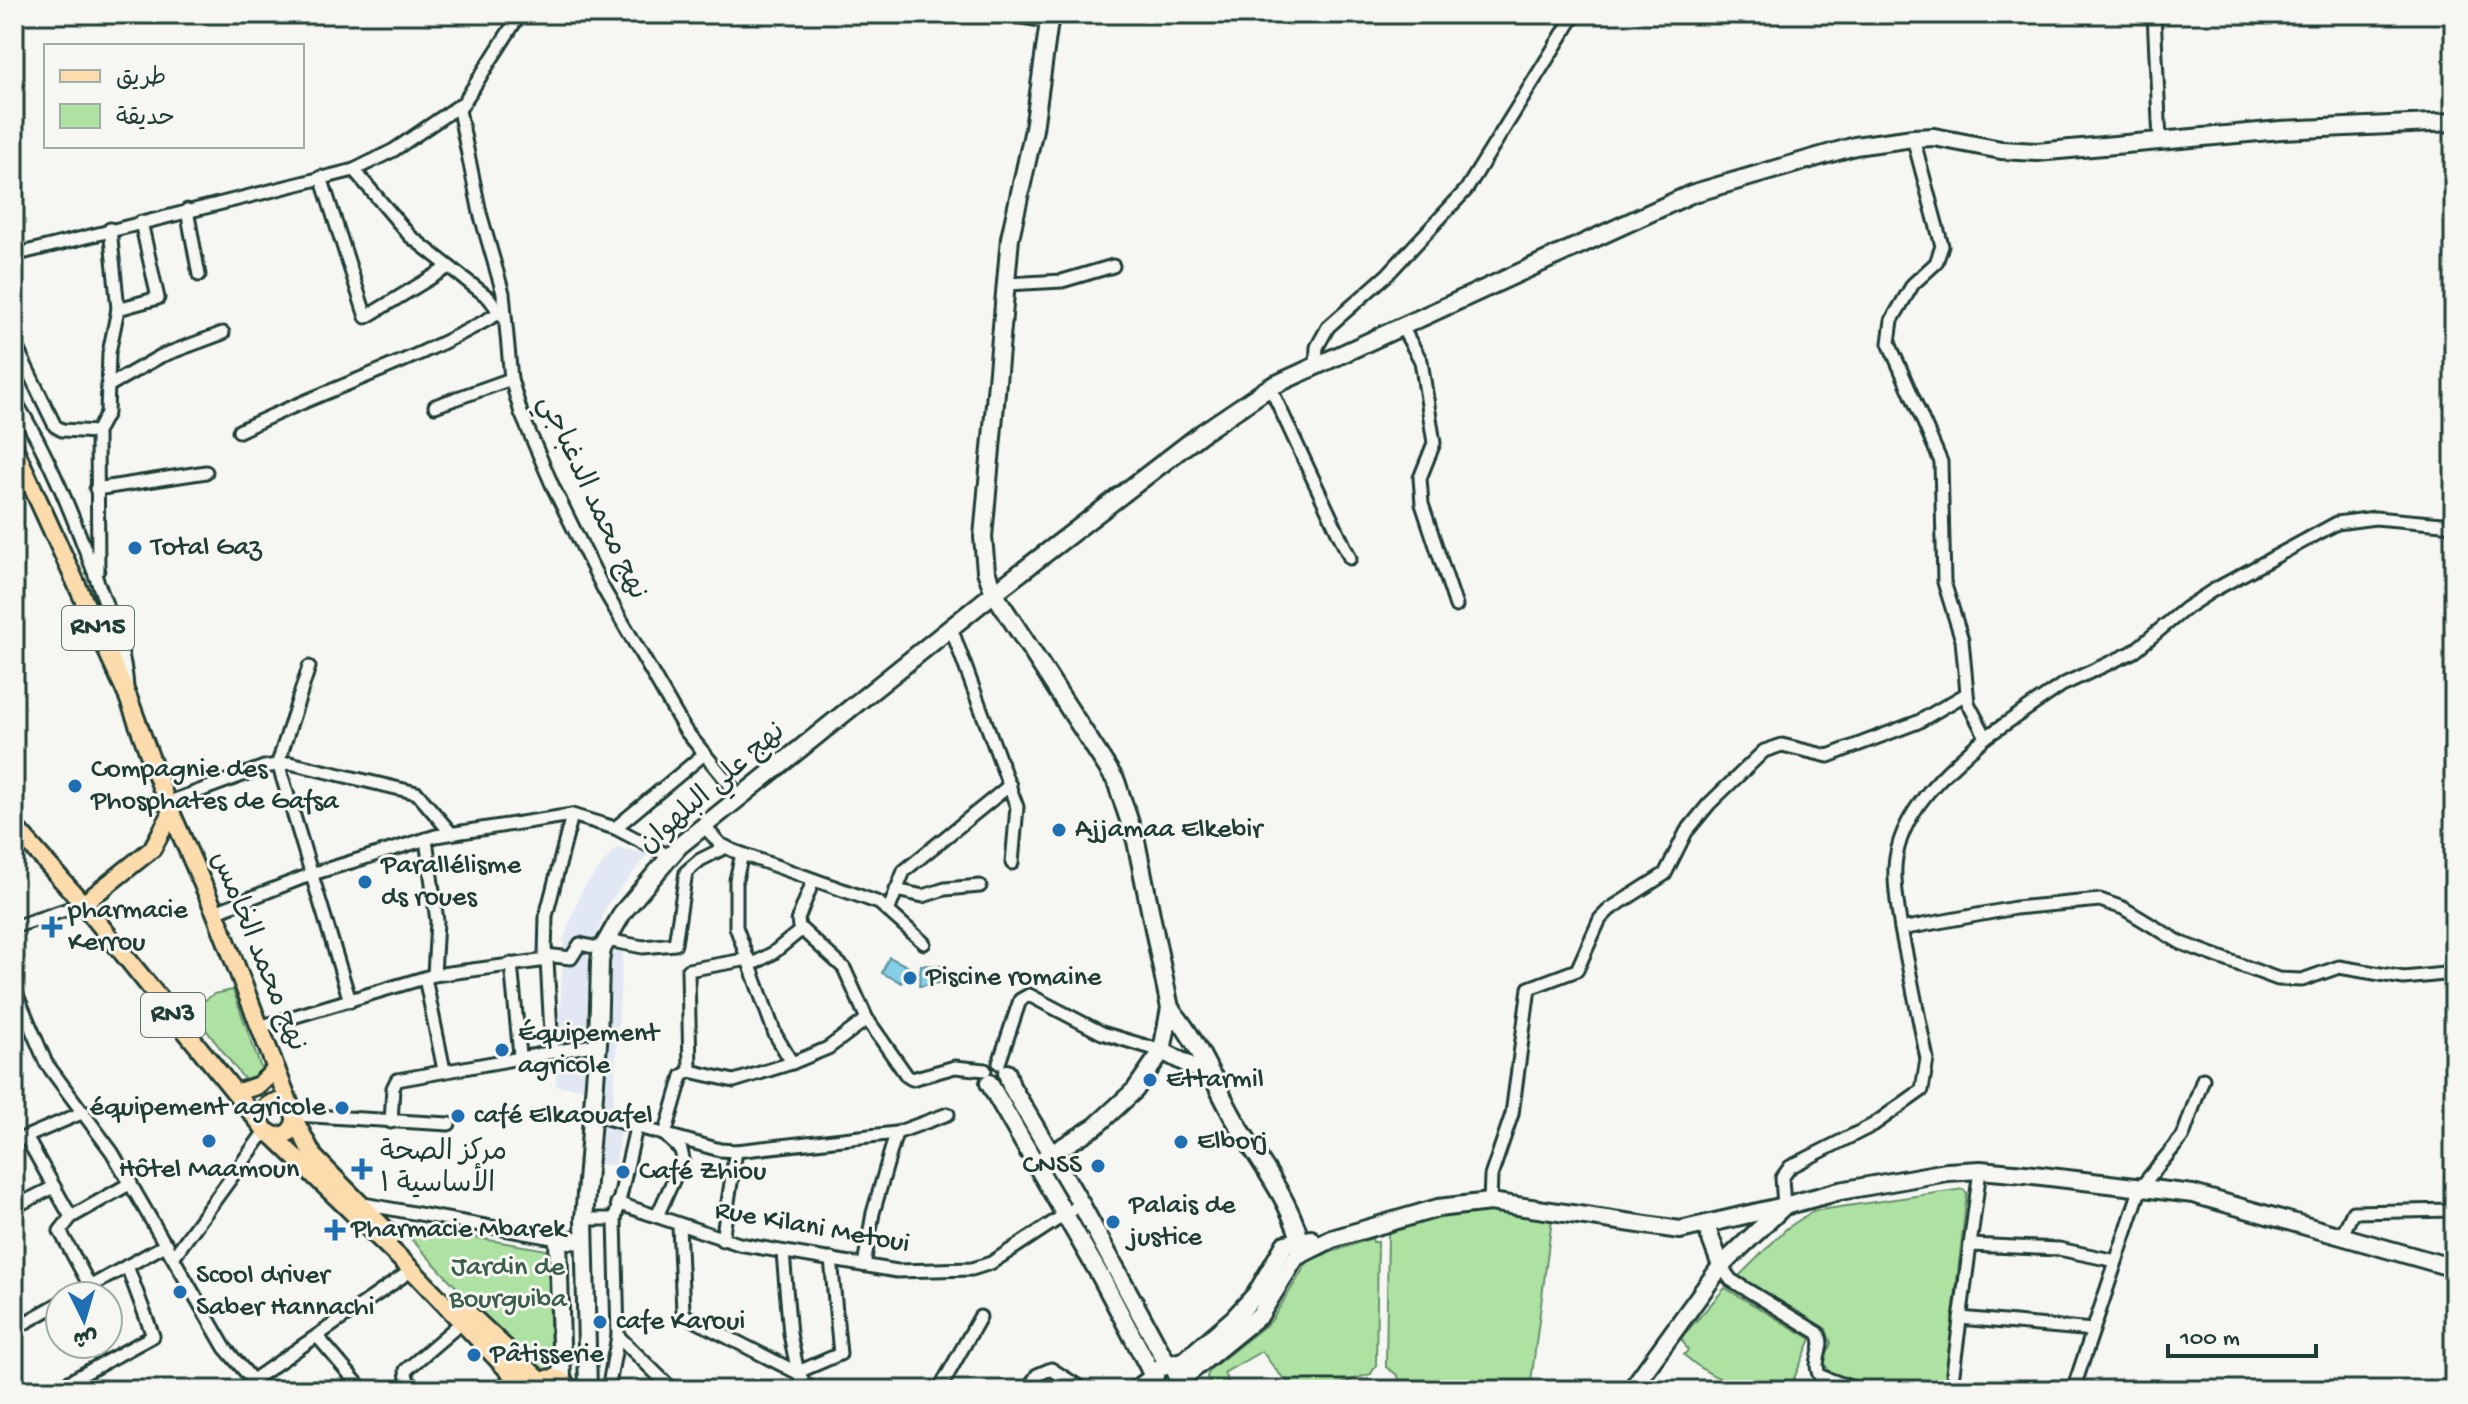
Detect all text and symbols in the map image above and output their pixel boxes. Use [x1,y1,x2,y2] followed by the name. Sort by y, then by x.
[44,44,304,148] legend
[116,65,166,94] text: طريق
[116,105,175,134] text: حديقة
[525,390,653,607] street label: نهج محمد الدغباجي
[149,532,263,565] place label: Total Gaz
[126,539,144,557] marker: Total Gaz
[62,606,134,650] road number: RN15
[633,716,796,865] street label: نهج علي البلهوان
[90,754,340,819] place label: Compagnie des Phosphates de Gafsa
[66,777,84,795] marker: Compagnie des Phosphates de Gafsa
[1075,814,1264,847] place label: Ajjamaa Elkebir
[1050,821,1068,839] marker: Ajjamaa Elkebir
[202,847,312,1057] street label: نهج محمد الخامس
[380,850,522,915] place label: Parallélisme ds roues
[356,873,374,891] marker: Parallélisme ds roues
[67,895,188,960] place label: pharmacie Kerrou
[43,918,61,936] marker: pharmacie Kerrou
[925,962,1102,995] place label: Piscine romaine
[901,969,919,987] marker: Piscine romaine
[141,993,205,1037] road number: RN3
[518,1018,661,1083] place label: Équipement agricole
[493,1041,511,1059] marker: Équipement agricole
[1166,1064,1264,1097] place label: Ettarmil
[1141,1071,1159,1089] marker: Ettarmil
[90,1092,327,1125] place label: équipement agricole
[333,1099,351,1117] marker: équipement agricole
[474,1100,653,1133] place label: café Elkaouafel
[449,1107,467,1125] marker: café Elkaouafel
[1197,1126,1268,1159] place label: Elborj
[200,1132,218,1150] marker: Hôtel Maamoun
[1172,1133,1190,1151] marker: Elborj
[380,1137,507,1202] place label: مركز الصحة الأساسية ١
[1023,1150,1082,1183] place label: CNSS
[119,1154,300,1187] place label: Hôtel Maamoun
[639,1156,766,1189] place label: Café Zhiou
[1089,1157,1107,1175] marker: CNSS
[351,1158,373,1180] marker: مركز الصحة الأساسية ١
[614,1163,632,1181] marker: Café Zhiou
[1125,1190,1236,1255] place label: Palais de justice
[712,1195,912,1261] street label: Rue Kilani Metoui
[1104,1213,1122,1231] marker: Palais de justice
[350,1214,568,1247] place label: Pharmacie Mbarek
[326,1221,344,1239] marker: Pharmacie Mbarek
[448,1252,568,1317] park label: Jardin de Bourguiba
[196,1260,375,1325] place label: Scool driver Saber Hannachi
[44,1280,124,1360] north arrow
[171,1283,189,1301] marker: Scool driver Saber Hannachi
[616,1306,745,1339] place label: cafe Karoui
[2168,1308,2316,1358] scale bar
[591,1313,609,1331] marker: cafe Karoui
[72,1322,99,1350] text: ش
[2179,1325,2240,1354] text: 100 m
[489,1339,605,1372] place label: Pâtisserie
[465,1346,483,1364] marker: Pâtisserie

